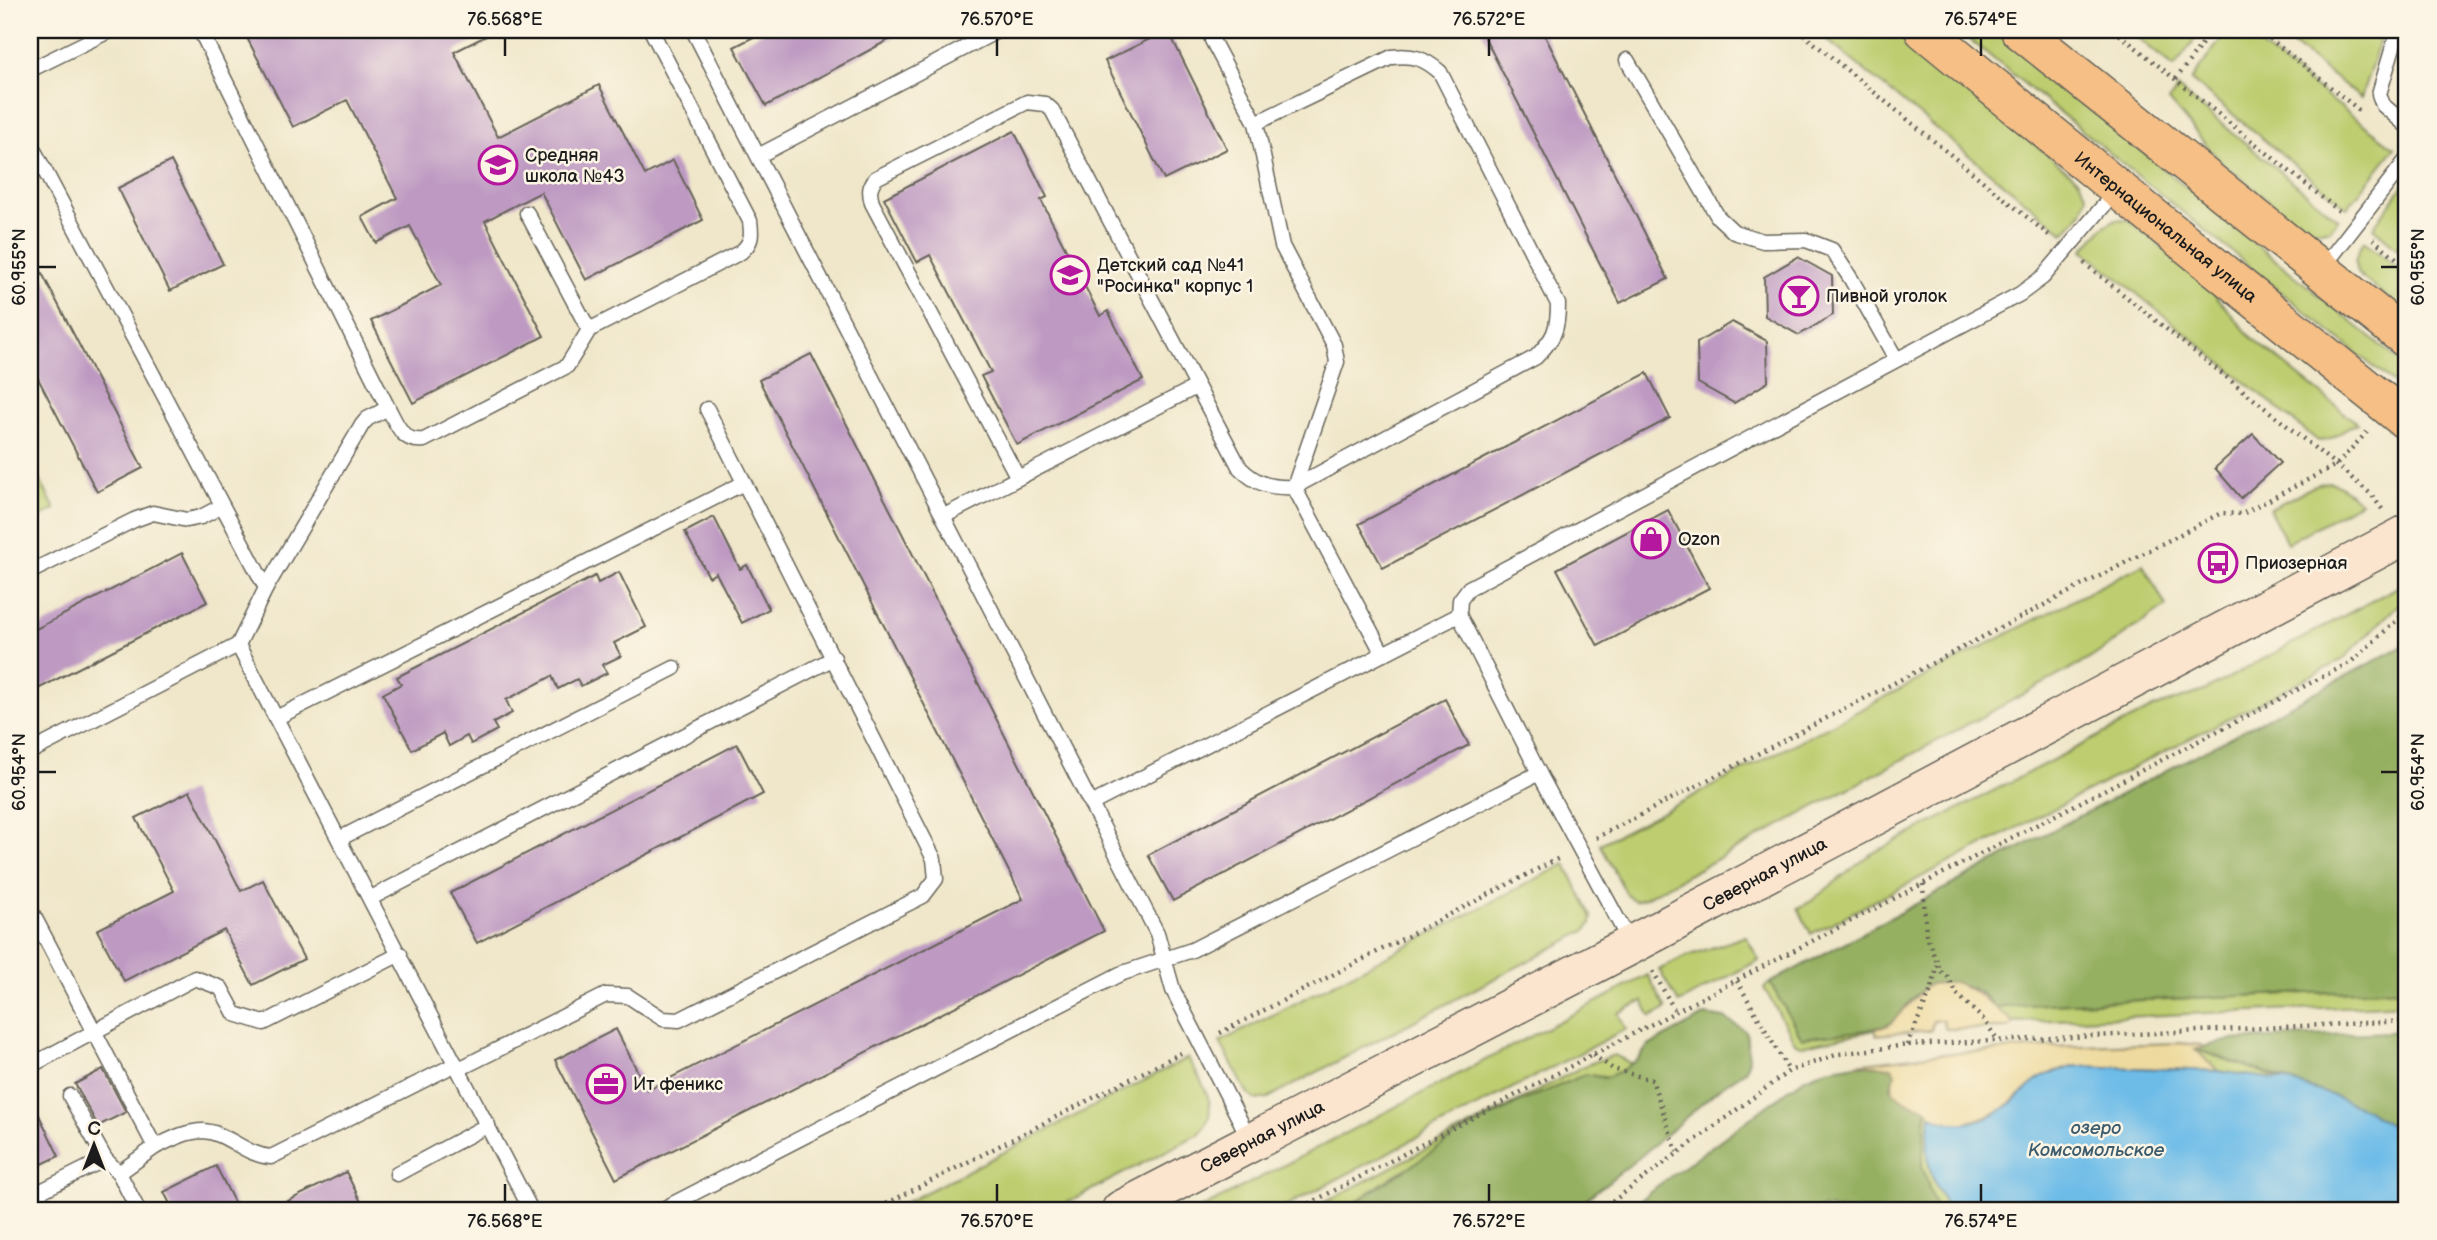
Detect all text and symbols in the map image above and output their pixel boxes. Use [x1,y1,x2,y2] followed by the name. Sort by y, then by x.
[467,9,543,30] text: 76.568°E
[960,9,1034,30] text: 76.570°E
[1453,9,1525,30] text: 76.572°E
[1945,9,2018,30] text: 76.574°E
[477,144,519,186] school or university icon: Средняя школа №43
[525,145,624,187] place label: Средняя школа №43
[2070,147,2262,307] street label: Интернациональная улица
[9,228,30,306] text: 60.955°N
[2408,228,2429,306] text: 60.955°N
[1049,254,1091,296] school or university icon: Детский сад №41 "Росинка" корпус 1
[1097,255,1253,297] place label: Детский сад №41 "Росинка" корпус 1
[1778,275,1820,317] bar icon: Пивной уголок
[1826,286,1947,307] place label: Пивной уголок
[1630,518,1672,560] shop icon: Ozon
[1678,529,1720,550] place label: Ozon
[2197,542,2239,584] bus stop icon: Приозерная
[2245,553,2348,574] place label: Приозерная
[9,733,30,811] text: 60.954°N
[2408,733,2429,811] text: 60.954°N
[1699,833,1831,916] street label: Северная улица
[585,1063,627,1105] office icon: Ит феникс
[633,1074,723,1095] place label: Ит феникс
[1196,1096,1328,1178] street label: Северная улица
[60,1110,130,1180] north arrow
[2028,1117,2165,1162] water label: озеро Комсомольское
[87,1118,101,1141] text: С
[467,1211,543,1232] text: 76.568°E
[960,1211,1034,1232] text: 76.570°E
[1453,1211,1525,1232] text: 76.572°E
[1945,1211,2018,1232] text: 76.574°E

